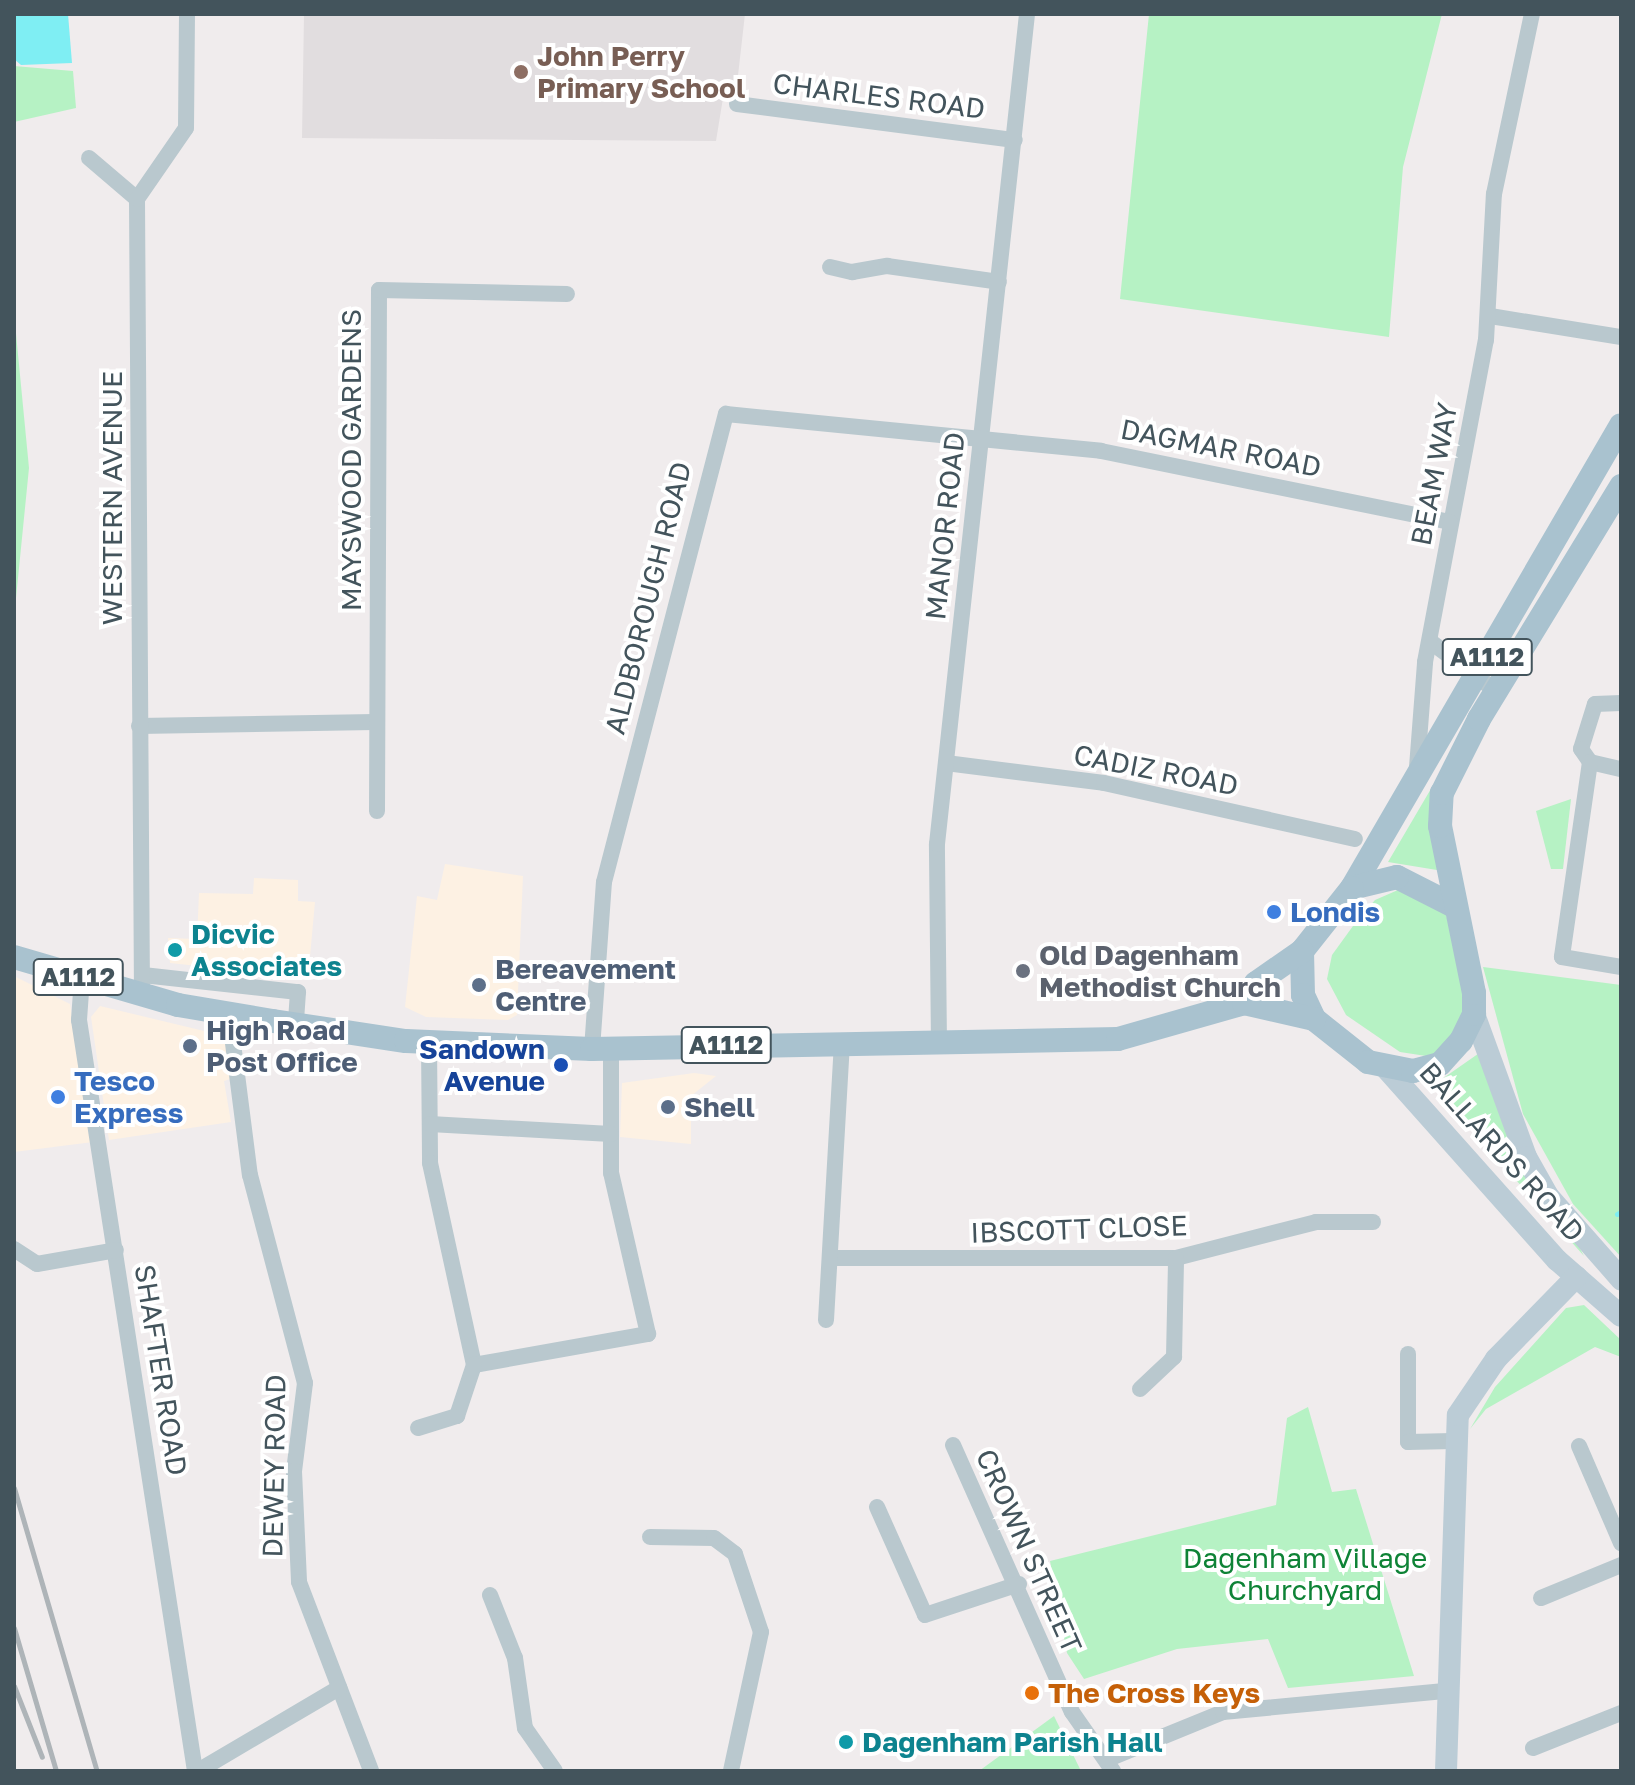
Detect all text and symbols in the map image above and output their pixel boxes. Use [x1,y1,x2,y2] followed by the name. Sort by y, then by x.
[537,39,745,105] place label: John Perry Primary School
[512,63,530,81] marker: John Perry Primary School
[771,66,987,126] street label: CHARLES ROAD
[334,309,368,611] street label: MAYSWOOD GARDENS
[95,371,129,625] street label: WESTERN AVENUE
[1404,400,1464,548] street label: BEAM WAY
[1118,412,1324,484] street label: DAGMAR ROAD
[918,431,972,621] street label: MANOR ROAD
[598,458,698,738] street label: ALDBOROUGH ROAD
[1441,635,1533,679] road number: A1112
[1071,738,1241,802] street label: CADIZ ROAD
[1290,895,1380,929] place label: Londis
[1265,903,1283,921] marker: Londis
[191,917,342,983] place label: Dicvic Associates
[1039,938,1281,1004] place label: Old Dagenham Methodist Church
[166,941,184,959] marker: Dicvic Associates
[495,952,676,1018] place label: Bereavement Centre
[32,955,124,999] road number: A1112
[1014,962,1032,980] marker: Old Dagenham Methodist Church
[470,976,488,994] marker: Bereavement Centre
[206,1013,358,1079] place label: High Road Post Office
[680,1023,772,1067] road number: A1112
[419,1032,545,1098] place label: Sandown Avenue
[181,1037,199,1055] marker: High Road Post Office
[1413,1055,1591,1249] street label: BALLARDS ROAD
[552,1056,570,1074] marker: Sandown Avenue
[74,1064,183,1130] place label: Tesco Express
[49,1088,67,1106] marker: Tesco Express
[684,1090,755,1124] place label: Shell
[659,1098,677,1116] marker: Shell
[970,1208,1188,1250] street label: IBSCOTT CLOSE
[128,1262,194,1478] street label: SHAFTER ROAD
[256,1374,292,1558] street label: DEWEY ROAD
[969,1444,1089,1658] street label: CROWN STREET
[1183,1541,1427,1607] park label: Dagenham Village Churchyard
[1048,1676,1260,1710] place label: The Cross Keys
[1023,1684,1041,1702] marker: The Cross Keys
[862,1725,1163,1759] place label: Dagenham Parish Hall
[837,1733,855,1751] marker: Dagenham Parish Hall

